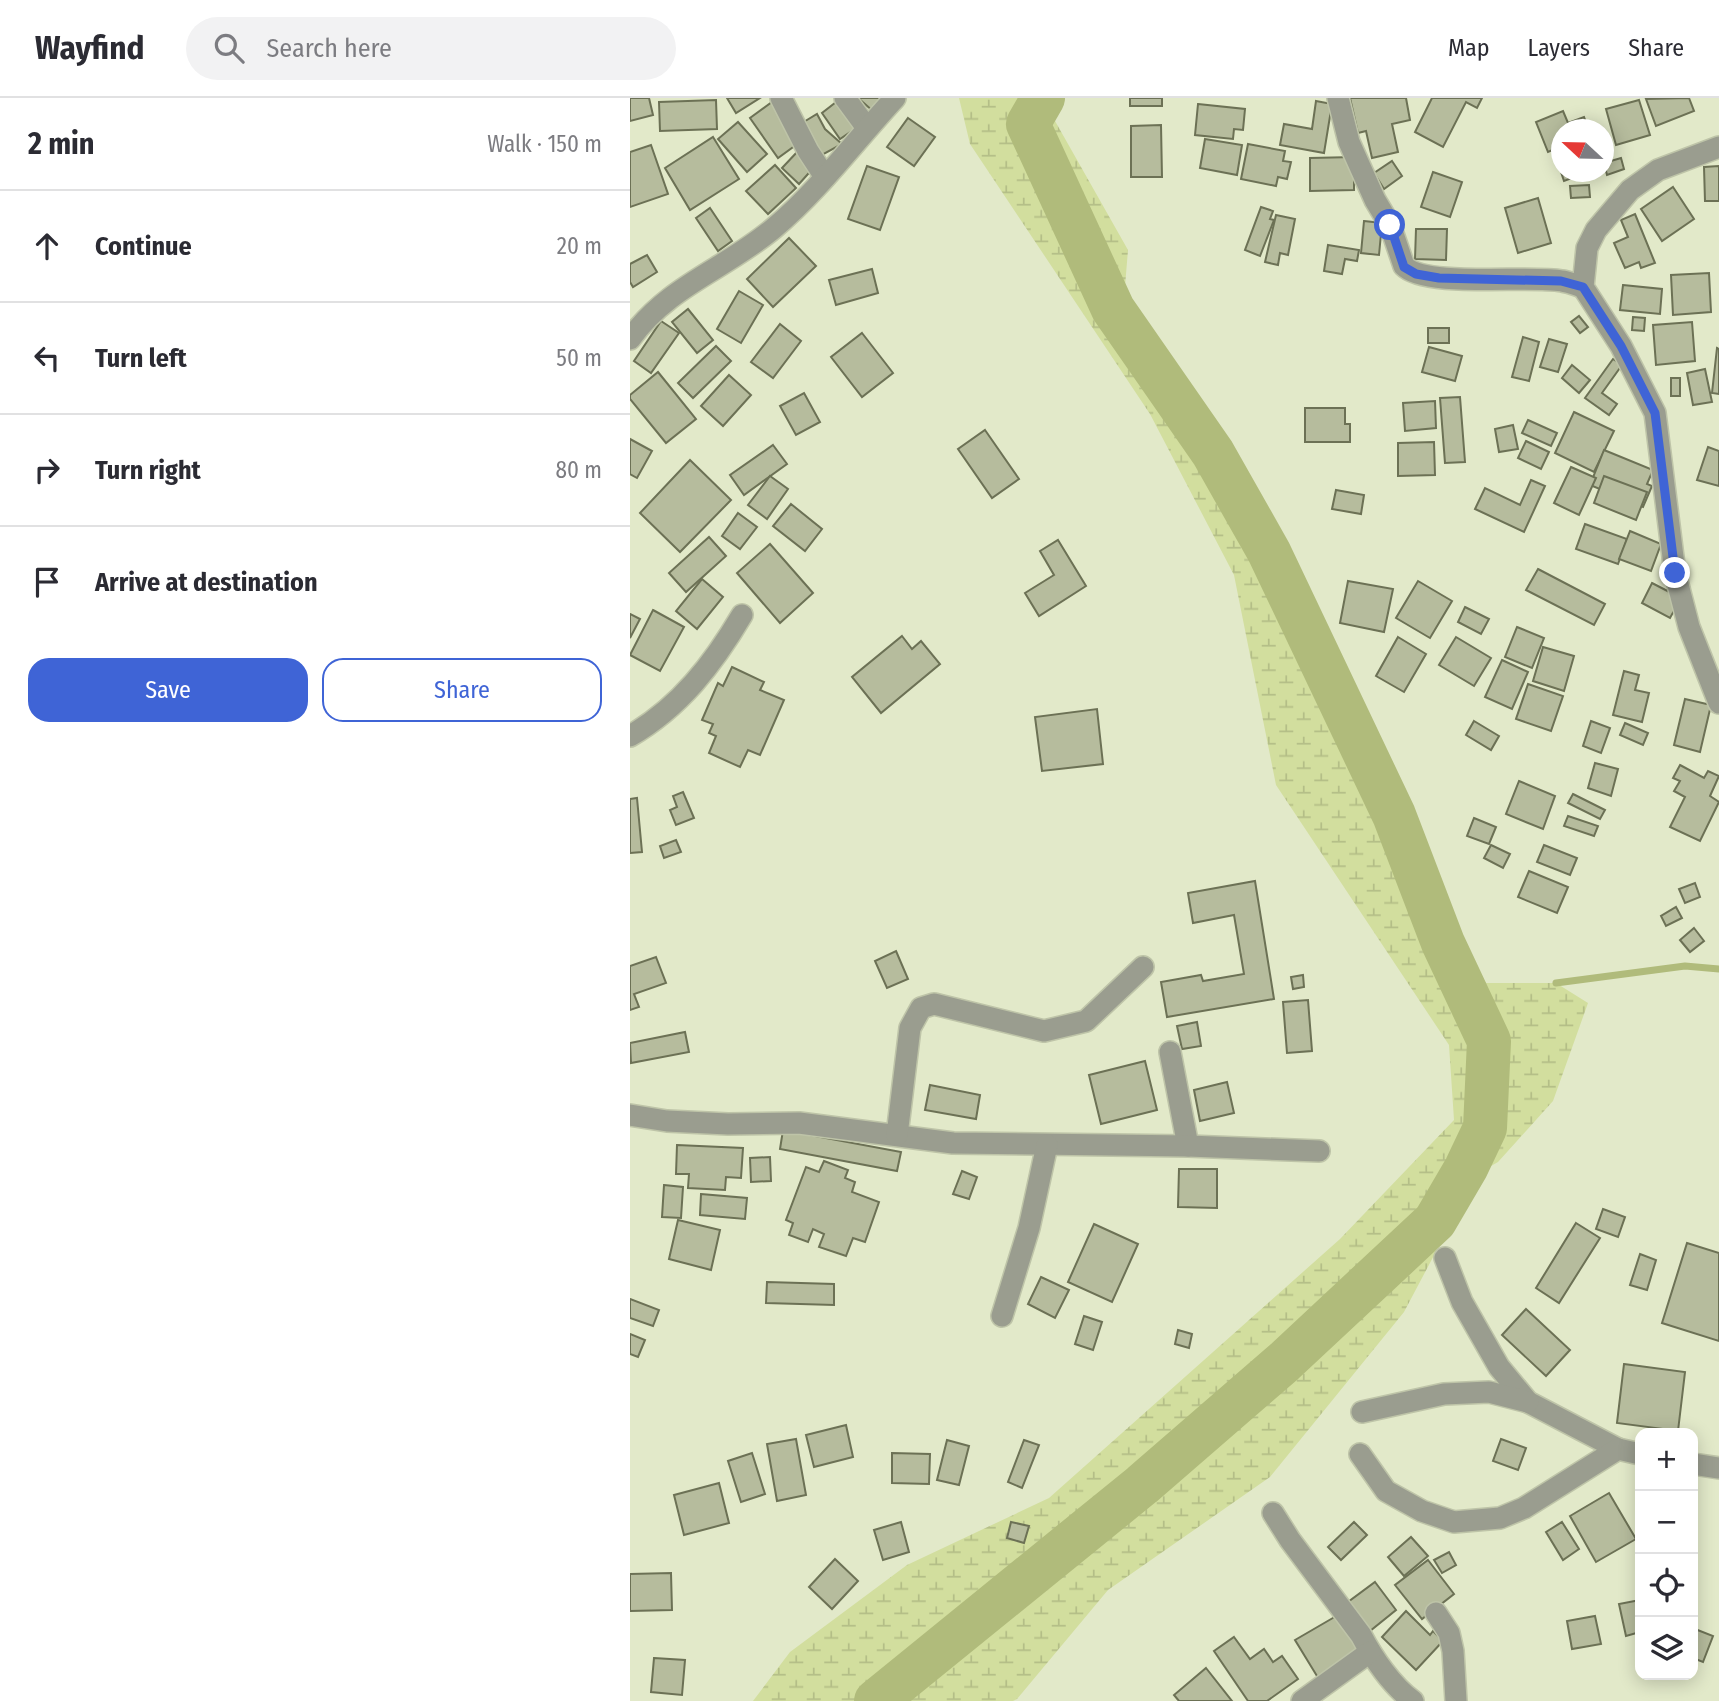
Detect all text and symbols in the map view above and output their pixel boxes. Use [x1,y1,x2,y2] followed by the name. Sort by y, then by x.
[186,17,676,80] search box
[35,28,144,68] text: Wayfind
[210,29,248,67] icon: search
[266,33,392,64] text: Search here
[1448,34,1490,62] text: Map
[1528,34,1590,62] text: Layers
[1628,34,1684,62] text: Share
[1551,119,1614,182] north arrow
[28,126,95,162] text: 2 min
[487,130,602,158] text: Walk · 150 m
[1374,209,1405,240] route start
[28,227,66,265] icon: ahead
[95,231,192,262] text: Continue
[557,232,602,260] text: 20 m
[28,339,66,377] icon: left
[95,343,187,374] text: Turn left
[556,344,602,372] text: 50 m
[28,451,66,489] icon: right
[95,455,201,486] text: Turn right
[555,456,602,484] text: 80 m
[1659,557,1690,588] route end
[28,563,66,601] icon: arrive
[95,567,318,598] text: Arrive at destination
[28,658,308,722] button: Save
[322,658,602,722] button: Share
[1635,1428,1698,1680] map controls
[1635,1428,1698,1491] button: +
[1635,1491,1698,1554] button: −
[1635,1554,1698,1617] button: locate
[1635,1617,1698,1680] button: layers

